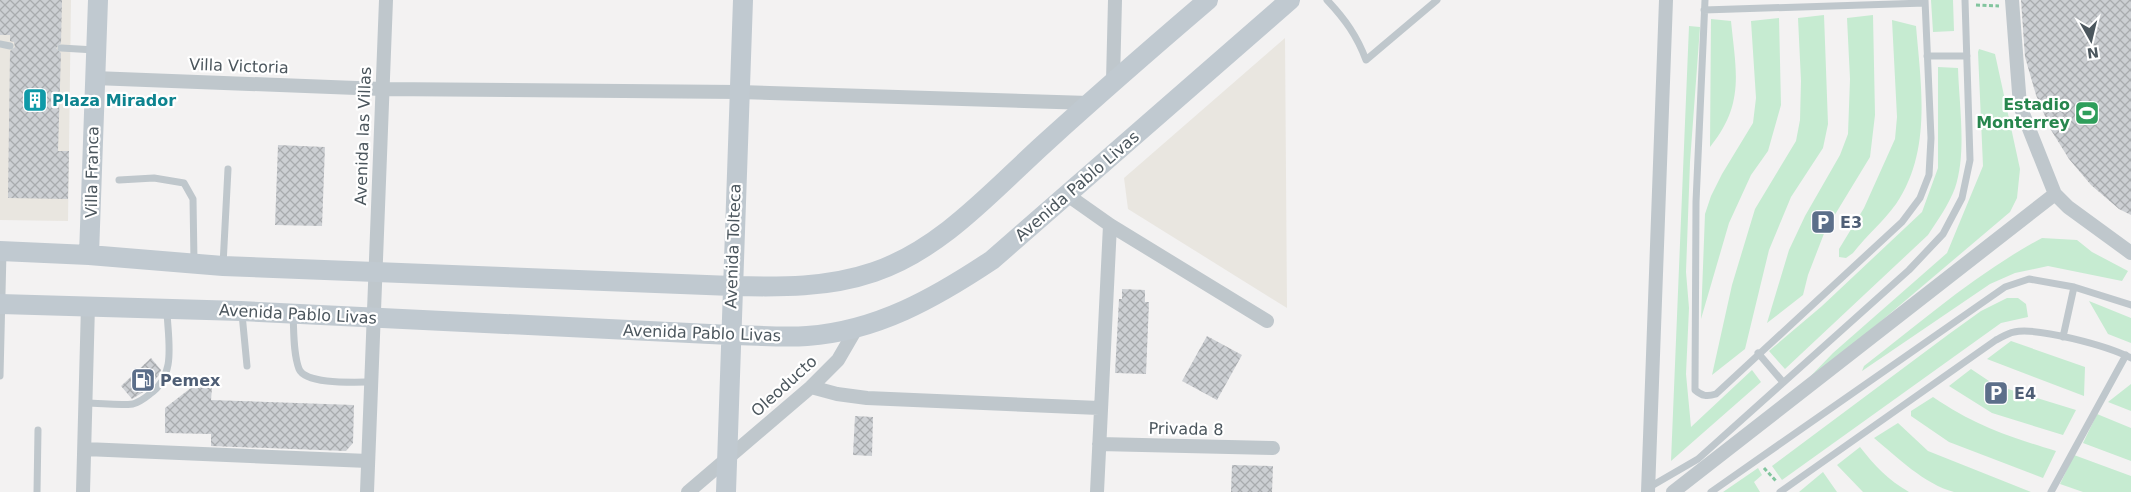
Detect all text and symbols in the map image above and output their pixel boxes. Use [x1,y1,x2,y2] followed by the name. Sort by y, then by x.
[2066,15,2116,65] north arrow
[2086,44,2100,62] text: N
[189,55,289,77] street label: Villa Victoria
[351,66,375,206] street label: Avenida las Villas
[22,87,48,113] building icon: Plaza Mirador
[52,91,176,110] place label: Plaza Mirador
[1976,95,2071,132] place label: Estadio Monterrey
[2074,100,2100,126] sports icon: Estadio Monterrey
[82,126,102,218] street label: Villa Franca
[1011,127,1143,245] street label: Avenida Pablo Livas
[721,183,745,309] street label: Avenida Tolteca
[1810,209,1836,235] parking icon: E3
[1840,213,1862,232] place label: E3
[219,300,377,328] street label: Avenida Pablo Livas
[623,321,781,345] street label: Avenida Pablo Livas
[747,352,821,420] street label: Oleoducto
[130,367,156,393] fuel station icon: Pemex
[160,371,221,390] place label: Pemex
[1983,380,2009,406] parking icon: E4
[2014,384,2036,403] place label: E4
[1148,419,1224,439] street label: Privada 8

